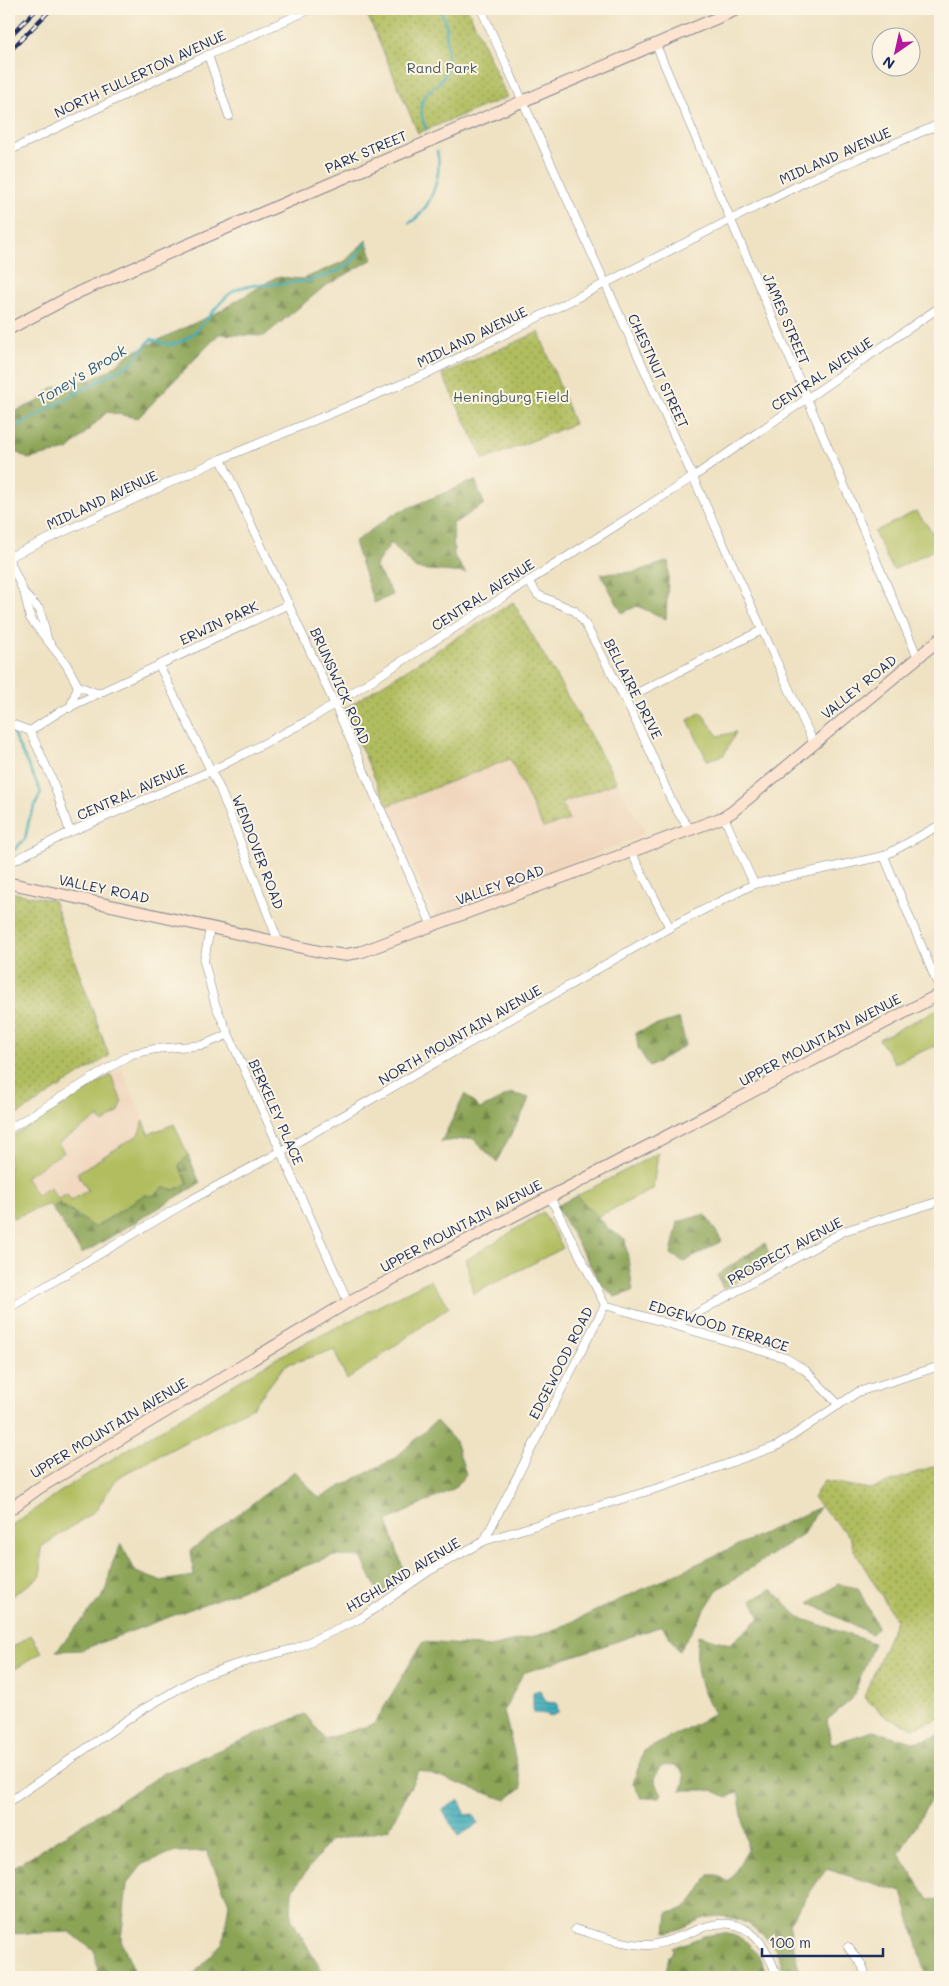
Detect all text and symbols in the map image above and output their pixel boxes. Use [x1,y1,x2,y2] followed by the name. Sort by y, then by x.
[51,25,229,122] street label: NORTH FULLERTON AVENUE
[872,28,922,78] north arrow
[879,52,898,74] text: N
[407,58,477,77] park label: Rand Park
[776,122,894,189] street label: MIDLAND AVENUE
[322,126,410,177] street label: PARK STREET
[759,270,814,368] street label: JAMES STREET
[413,302,530,372] street label: MIDLAND AVENUE
[624,311,693,431] street label: CHESTNUT STREET
[767,332,876,415] street label: CENTRAL AVENUE
[33,339,131,409] water label: Toney's Brook
[453,387,569,406] park label: Heningburg Field
[43,465,161,534] street label: MIDLAND AVENUE
[428,554,538,635] street label: CENTRAL AVENUE
[176,596,262,649] street label: ERWIN PARK
[306,624,375,747] street label: BRUNSWICK ROAD
[600,635,667,742] street label: BELLAIRE DRIVE
[817,650,901,723] street label: VALLEY ROAD
[74,759,190,824] street label: CENTRAL AVENUE
[228,792,289,912] street label: WENDOVER ROAD
[453,860,546,909] street label: VALLEY ROAD
[57,870,151,907] street label: VALLEY ROAD
[375,980,545,1089] street label: NORTH MOUNTAIN AVENUE
[736,989,904,1090] street label: UPPER MOUNTAIN AVENUE
[245,1056,308,1168] street label: BERKELEY PLACE
[377,1175,545,1276] street label: UPPER MOUNTAIN AVENUE
[724,1212,846,1289] street label: PROSPECT AVENUE
[647,1295,791,1356] street label: EDGEWOOD TERRACE
[524,1303,597,1422] street label: EDGEWOOD ROAD
[26,1373,191,1482] street label: UPPER MOUNTAIN AVENUE
[342,1533,463,1616] street label: HIGHLAND AVENUE
[762,1926,883,1958] scale bar
[769,1932,811,1952] text: 100 m

